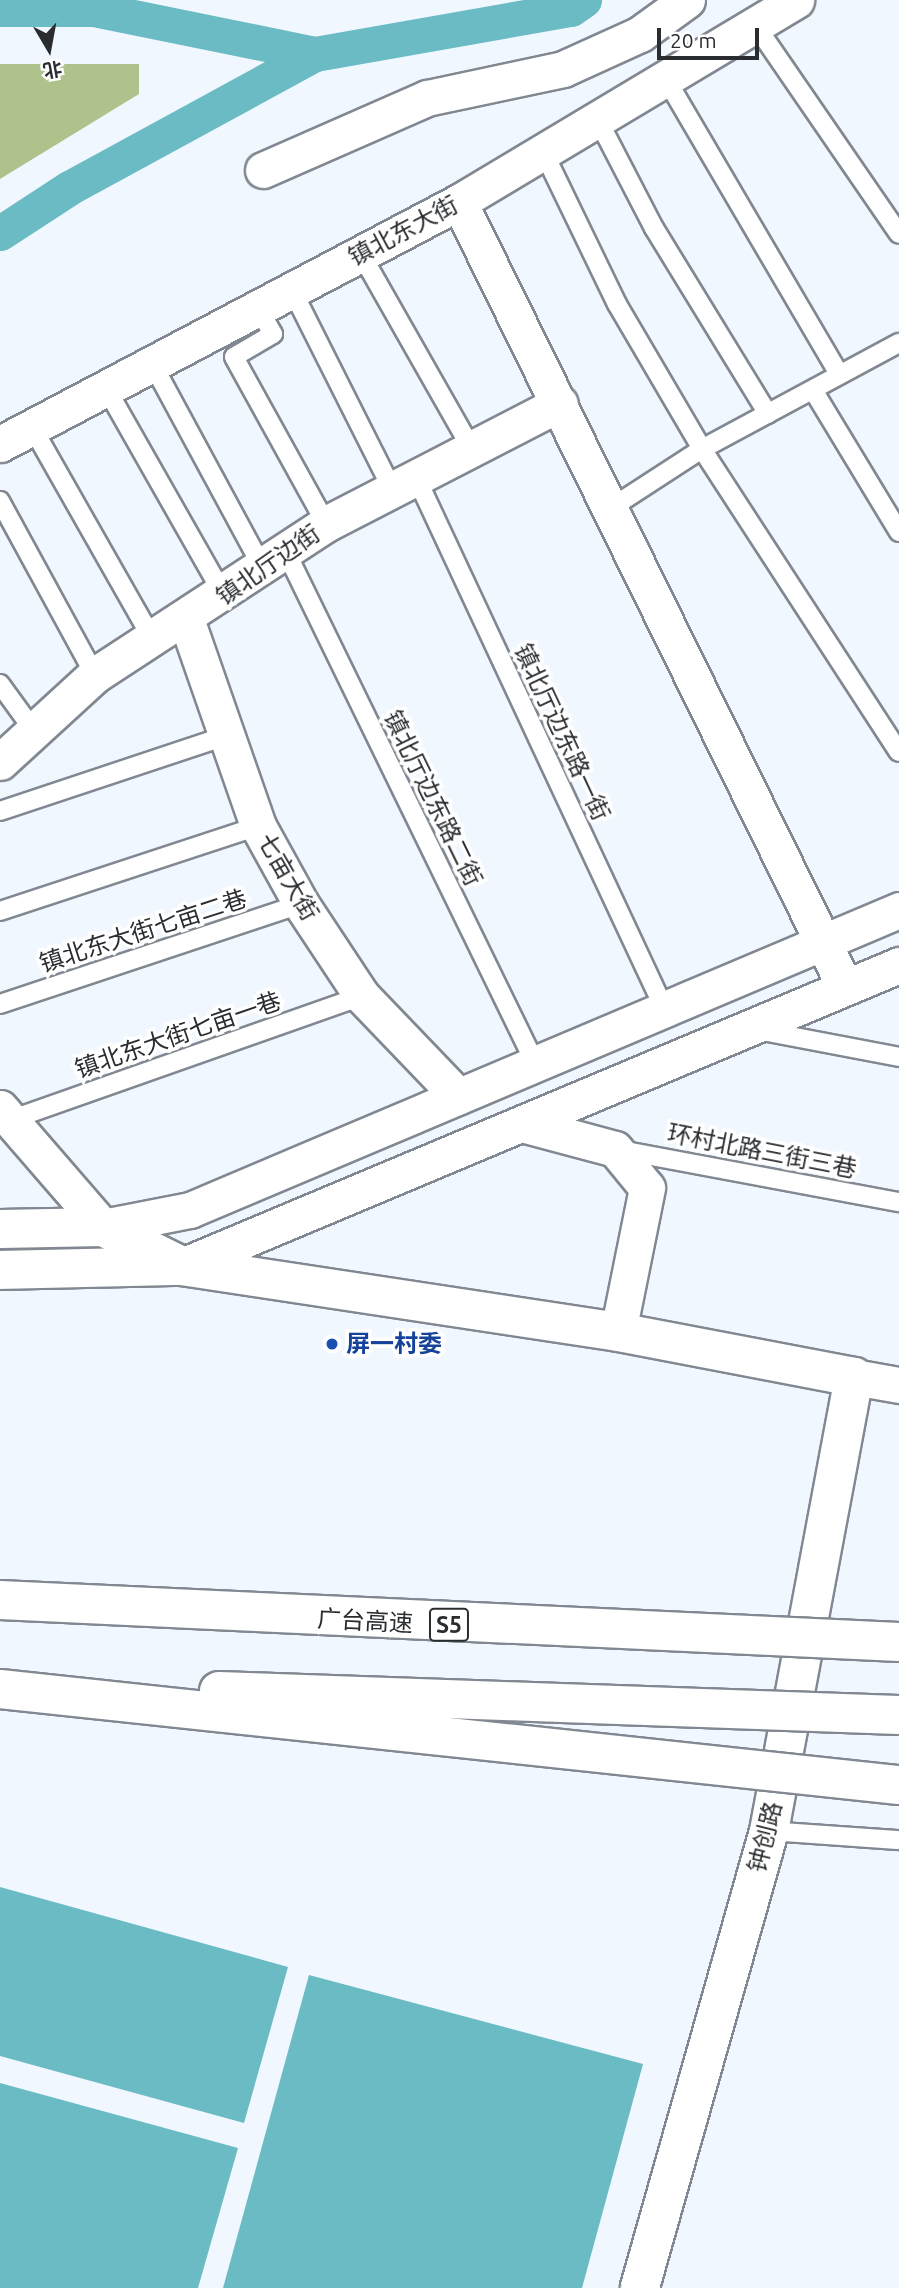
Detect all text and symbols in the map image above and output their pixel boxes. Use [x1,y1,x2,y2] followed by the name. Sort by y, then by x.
[14,14,84,84] north arrow
[661,14,762,58] scale bar
[670,28,717,52] text: 20 m
[41,57,64,82] text: 北
[343,190,463,272] street label: 镇北东大街
[211,519,325,611] street label: 镇北厅边街
[508,639,616,825] street label: 镇北厅边东路一街
[378,705,488,891] street label: 镇北厅边东路二街
[252,828,324,926] street label: 七亩大街
[36,884,250,978] street label: 镇北东大街七亩二巷
[71,986,285,1084] street label: 镇北东大街七亩一巷
[665,1119,859,1183] street label: 环村北路三街三巷
[346,1330,442,1358] place label: 屏一村委
[324,1336,340,1352] marker: 屏一村委
[316,1604,414,1638] street label: 广台高速
[428,1606,470,1644] road number: S5
[742,1799,788,1875] street label: 钟创路

